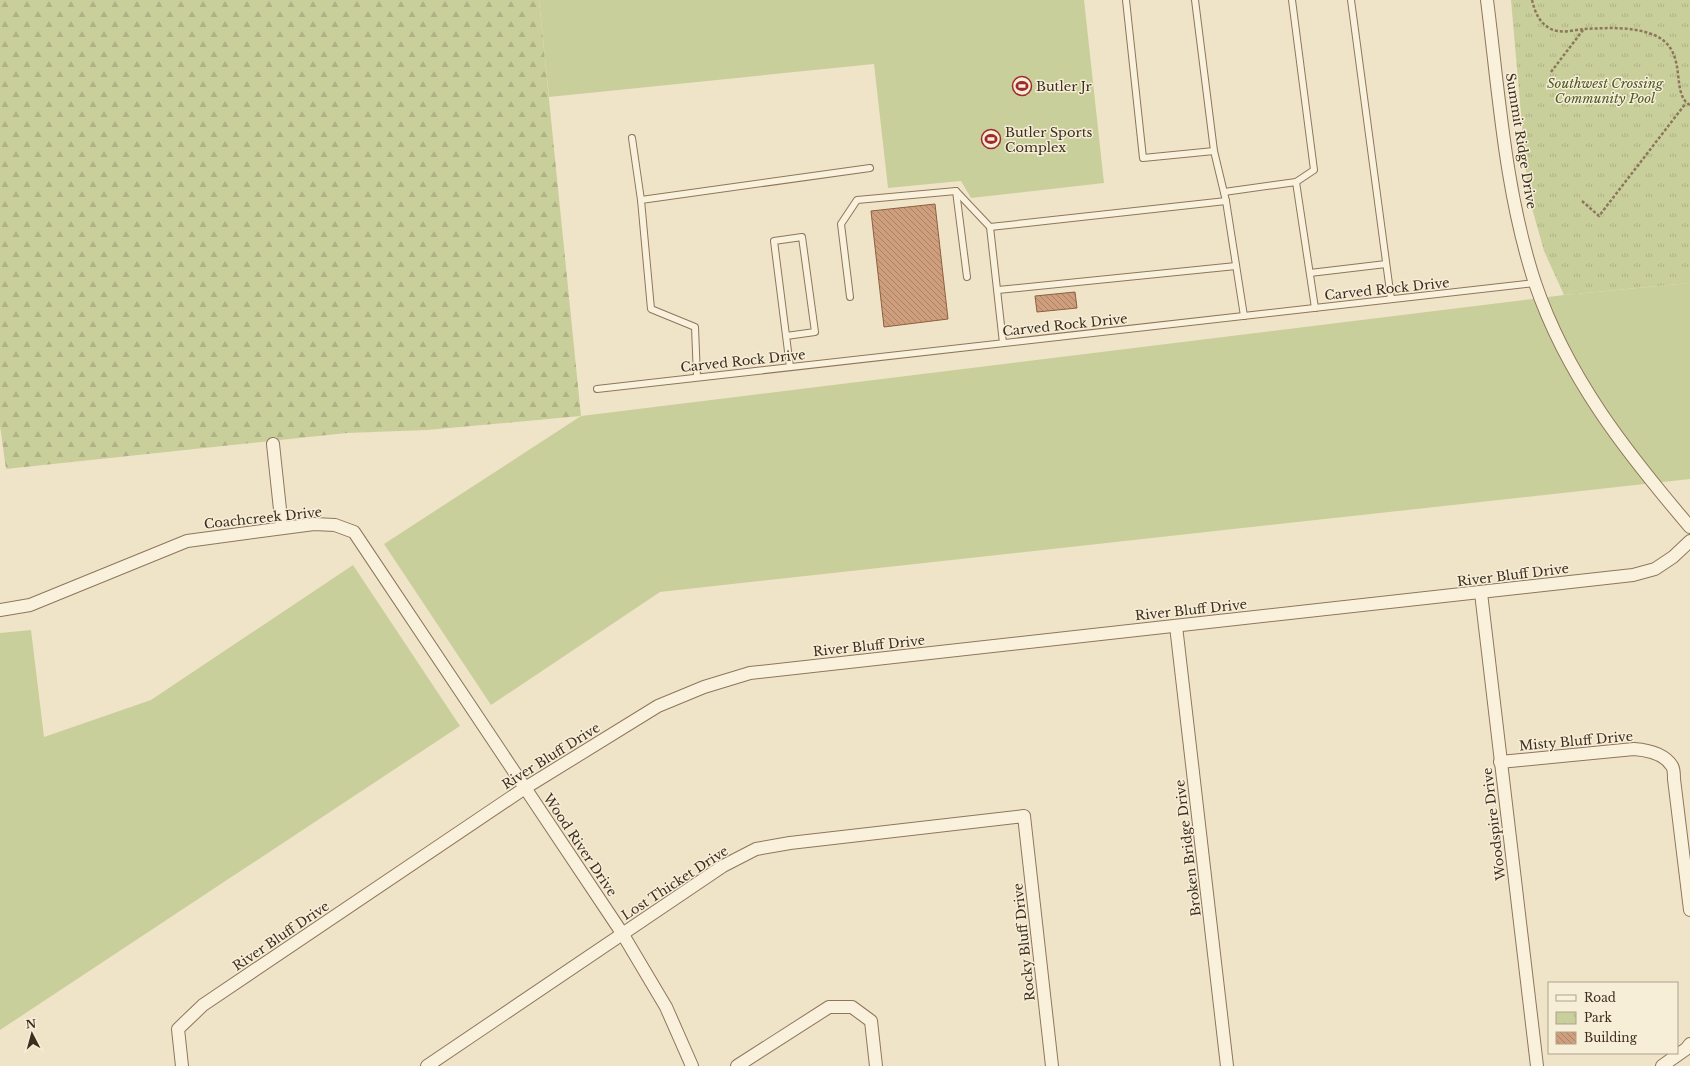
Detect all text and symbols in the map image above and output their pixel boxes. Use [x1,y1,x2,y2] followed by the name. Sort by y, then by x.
[1502,72,1540,210] street label: Summit Ridge Drive
[1011,75,1033,97] sports icon: Butler Jr
[1547,75,1664,107] park label: Southwest Crossing Community Pool
[1036,78,1093,95] place label: Butler Jr
[1005,124,1093,156] place label: Butler Sports Complex
[980,128,1002,150] sports icon: Butler Sports Complex
[1324,274,1450,304] street label: Carved Rock Drive
[1002,310,1128,340] street label: Carved Rock Drive
[680,346,806,376] street label: Carved Rock Drive
[203,503,323,533] street label: Coachcreek Drive
[1456,560,1570,590] street label: River Bluff Drive
[1134,596,1248,624] street label: River Bluff Drive
[812,632,926,660] street label: River Bluff Drive
[499,719,603,793] street label: River Bluff Drive
[1518,728,1634,754] street label: Misty Bluff Drive
[1479,767,1509,882] street label: Woodspire Drive
[1171,779,1205,917] street label: Broken Bridge Drive
[539,790,621,900] street label: Wood River Drive
[619,842,731,924] street label: Lost Thicket Drive
[1009,882,1039,1002] street label: Rocky Bluff Drive
[230,897,332,975] street label: River Bluff Drive
[1548,982,1678,1054] legend
[1584,990,1616,1005] text: Road
[1584,1010,1612,1025] text: Park
[12,1014,52,1054] north arrow
[25,1016,37,1032] text: N
[1584,1030,1638,1045] text: Building

